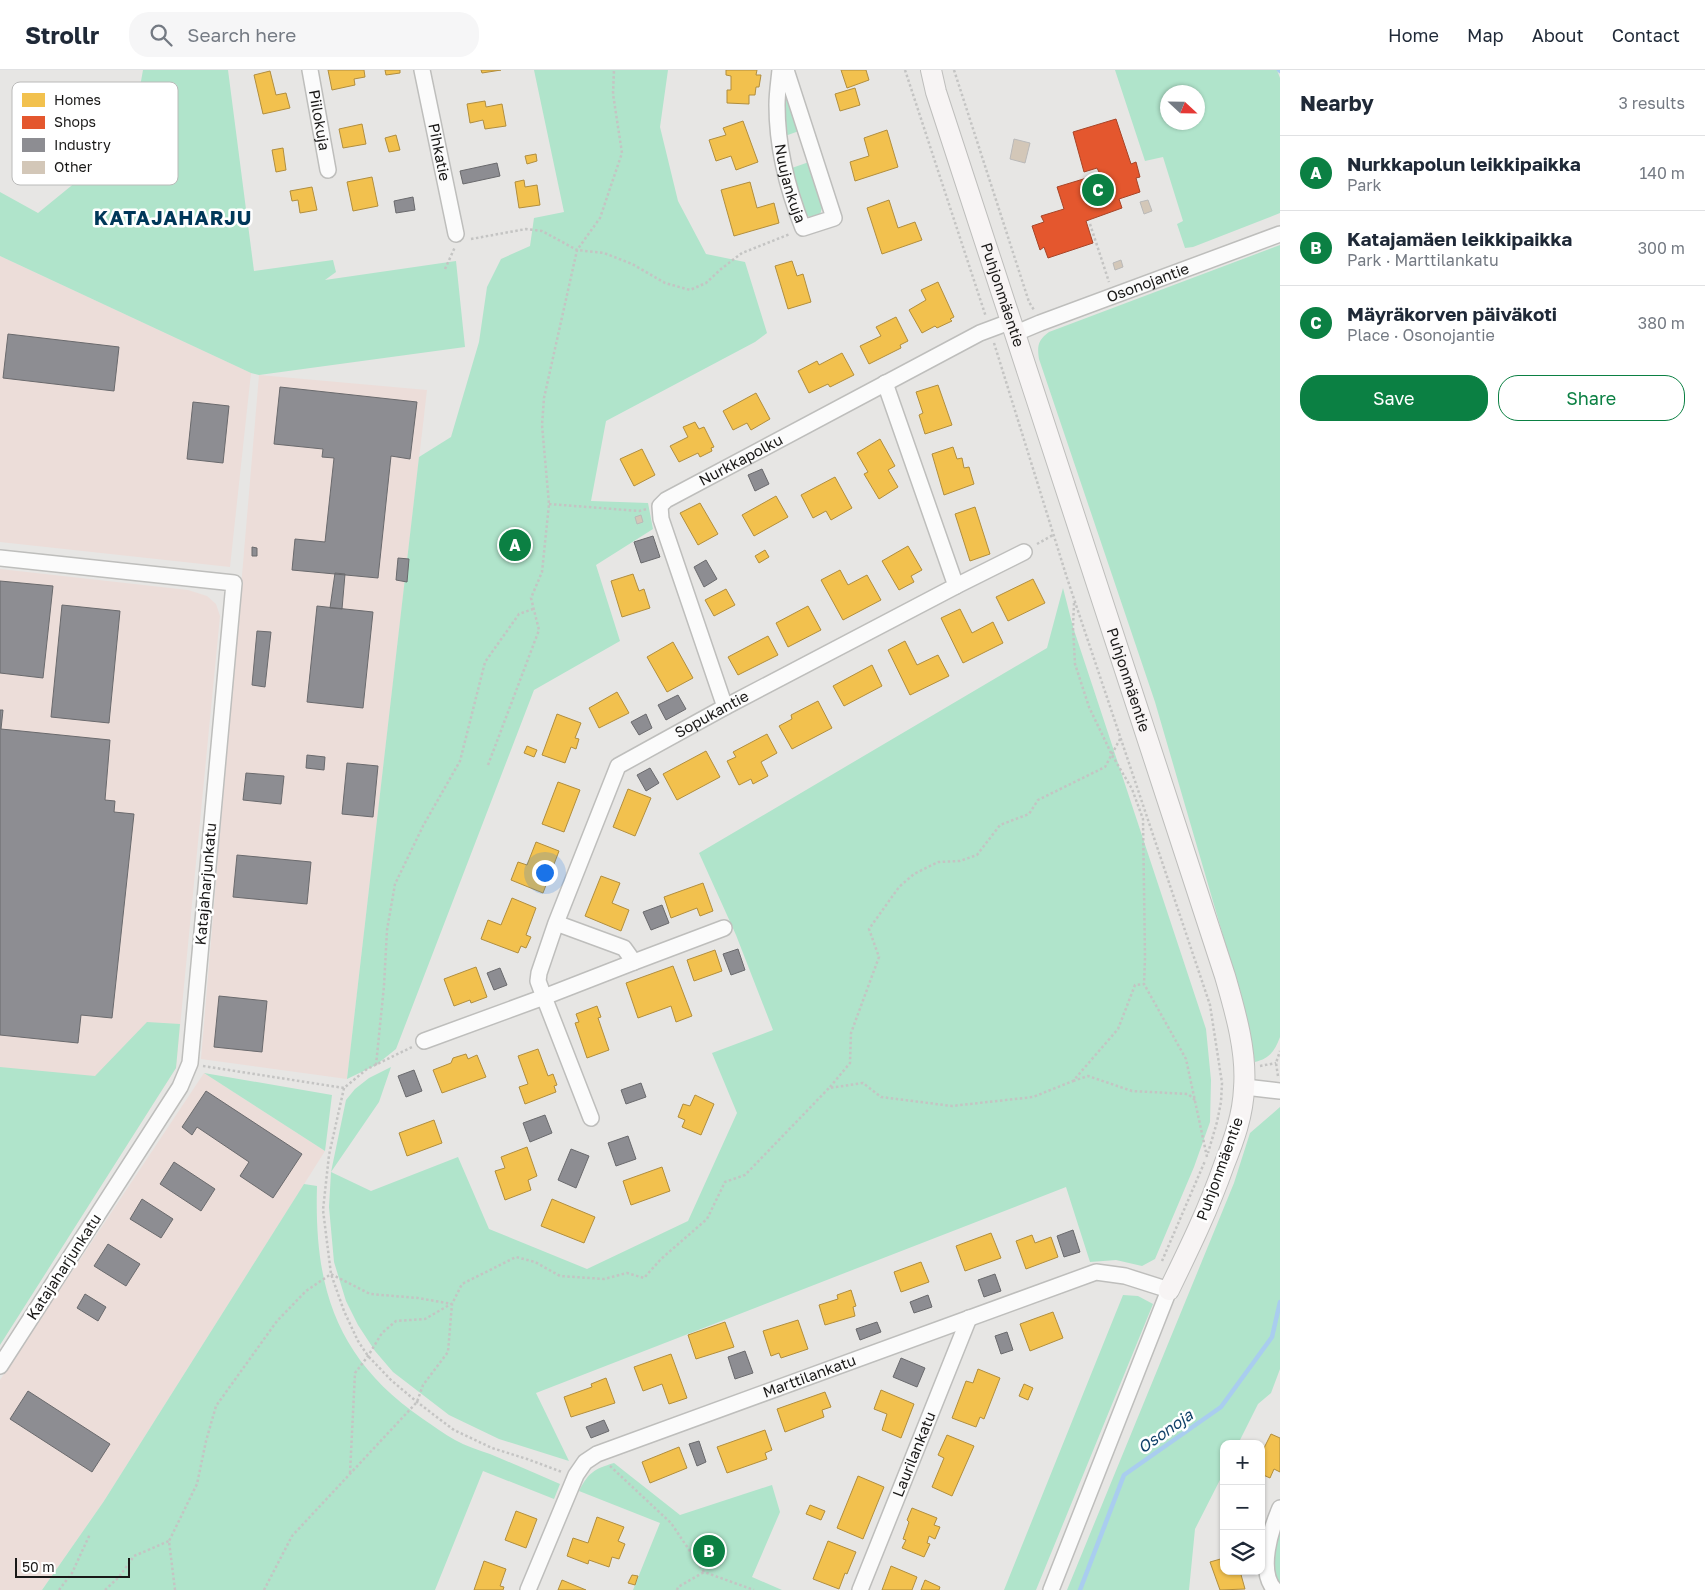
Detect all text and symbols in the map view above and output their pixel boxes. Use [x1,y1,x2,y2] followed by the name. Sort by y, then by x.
[129,12,479,57] search box
[25,20,99,49] text: Strollr
[147,21,175,49] icon: search
[187,23,296,46] text: Search here
[1388,24,1439,46] text: Home
[1467,24,1504,46] text: Map
[1532,24,1584,46] text: About
[1612,24,1680,46] text: Contact
[12,82,178,185] legend
[1160,85,1205,130] north arrow
[306,88,334,152] street label: Piilokuja
[1300,90,1374,116] text: Nearby
[54,91,101,108] text: Homes
[1618,93,1685,113] text: 3 results
[54,113,96,130] text: Shops
[425,122,455,183] street label: Pihkatie
[54,136,111,153] text: Industry
[772,142,810,225] street label: Nuujankuja
[1347,152,1581,175] text: Nurkkapolun leikkipaikka
[54,158,93,175] text: Other
[1310,163,1322,183] text: A
[1639,163,1685,183] text: 140 m
[1082,171,1114,209] pin: C
[1347,175,1382,195] text: Park
[94,205,252,229] district label: KATAJAHARJU
[1347,227,1572,250] text: Katajamäen leikkipaikka
[1310,238,1322,258] text: B
[1638,238,1685,258] text: 300 m
[978,240,1029,349] street label: Puhjonmäentie
[1347,250,1499,270] text: Park · Marttilankatu
[1104,258,1192,306] street label: Osonojantie
[1347,302,1557,325] text: Mäyräkorven päiväkoti
[1310,313,1322,333] text: C
[1638,313,1685,333] text: 380 m
[1347,325,1495,345] text: Place · Osonojantie
[1300,375,1488,421] button: Save
[1498,375,1685,421] button: Share
[696,430,785,489] street label: Nurkkapolku
[499,526,531,564] pin: A
[1104,625,1155,734] street label: Puhjonmäentie
[671,686,752,741] street label: Sopukantie
[191,822,219,946] street label: Katajaharjunkatu
[532,860,558,886] your location
[1192,1114,1246,1223] street label: Puhjonmäentie
[22,1210,104,1323] street label: Katajaharjunkatu
[760,1350,858,1401] street label: Marttilankatu
[1134,1404,1197,1457] water label: Osonoja
[888,1409,939,1499] street label: Laurilankatu
[1220,1440,1265,1575] map controls
[1220,1440,1265,1485] button: +
[1220,1485,1265,1530] button: −
[1220,1530,1265,1575] button: layers
[693,1532,725,1570] pin: B
[15,1555,130,1578] scale bar
[22,1558,55,1575] text: 50 m

